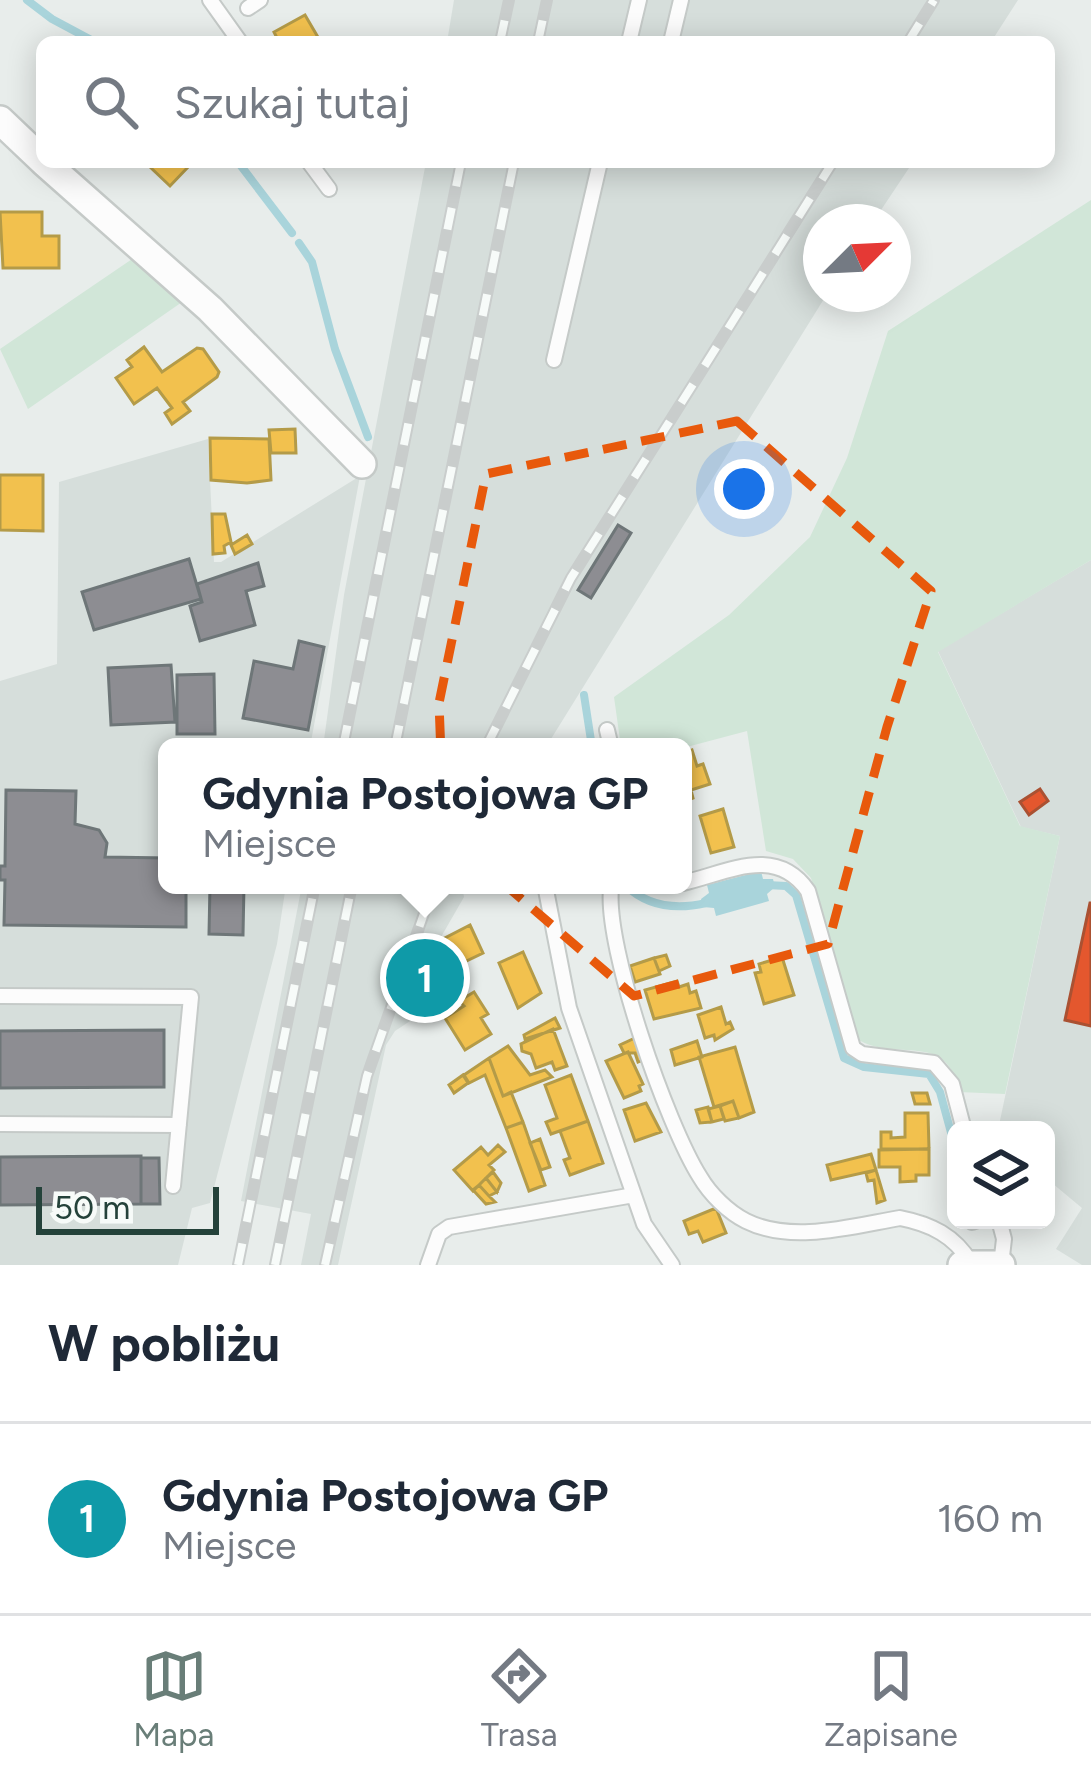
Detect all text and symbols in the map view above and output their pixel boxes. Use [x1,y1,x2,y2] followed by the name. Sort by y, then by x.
[36,36,1055,168] search box
[78,69,144,135] icon: search
[174,75,410,129] text: Szukaj tutaj
[803,204,911,312] north arrow
[714,459,774,519] your location
[158,738,692,894] popup
[202,766,648,820] text: Gdynia Postojowa GP
[202,820,336,867] text: Miejsce
[386,933,464,1023] pin: 1
[947,1121,1055,1229] map controls
[947,1121,1055,1229] button: layers
[36,1181,219,1234] scale bar
[54,1188,130,1227] text: 50 m
[48,1313,280,1374] text: W pobliżu
[162,1468,608,1522] text: Gdynia Postojowa GP
[79,1495,95,1542] text: 1
[937,1495,1043,1542] text: 160 m
[162,1522,296,1569] text: Miejsce
[133,1643,214,1754] tab: Mapa
[481,1643,558,1754] tab: Trasa
[824,1643,958,1754] tab: Zapisane

